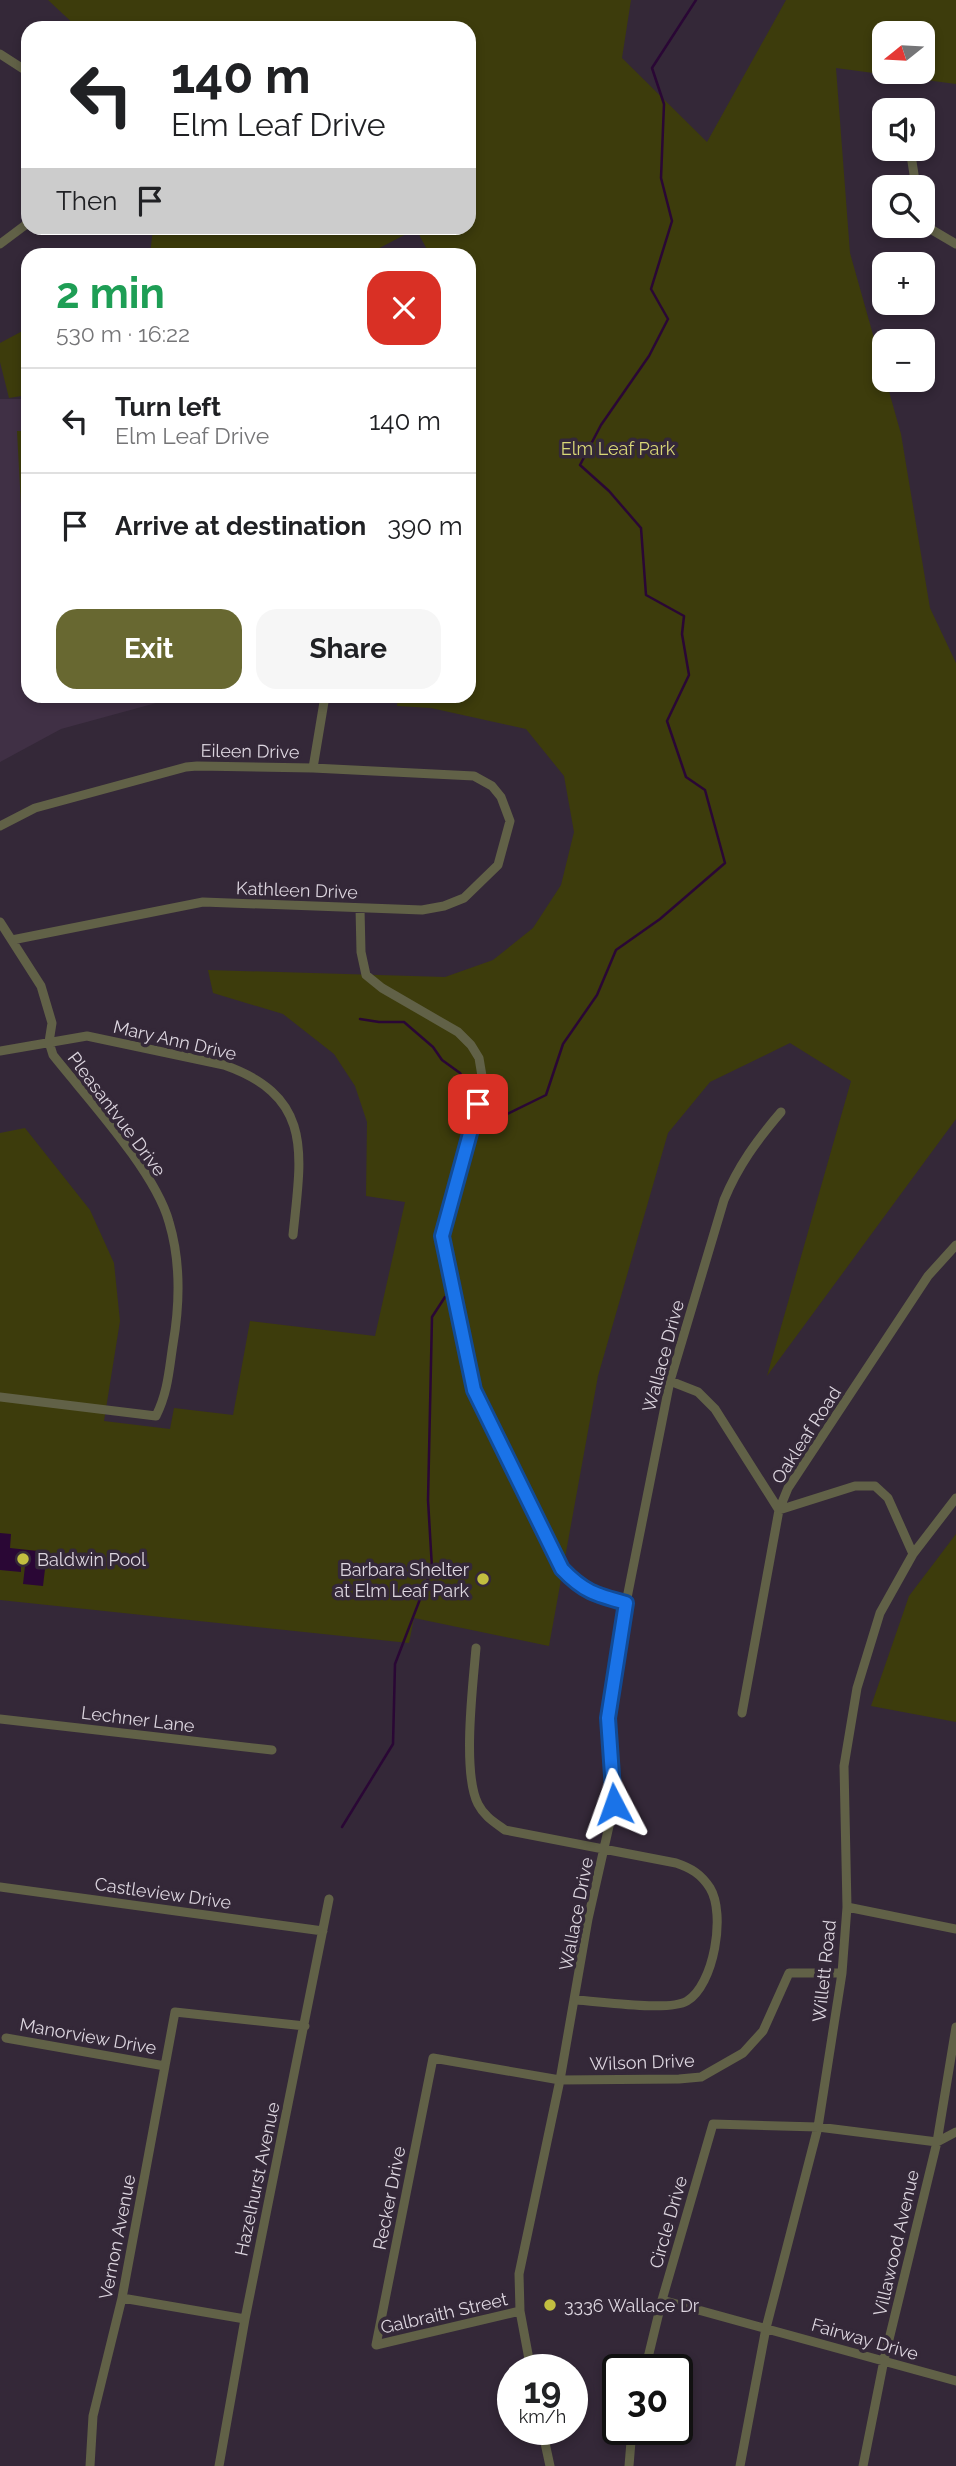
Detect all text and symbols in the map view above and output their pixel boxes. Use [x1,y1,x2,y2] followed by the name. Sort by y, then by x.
[872,21,934,84] north arrow
[872,21,935,392] map controls
[171,47,311,104] text: 140 m
[56,49,147,140] icon: left
[872,98,935,161] button: sound
[171,106,386,143] text: Elm Leaf Drive
[872,175,935,238] button: search
[131,182,169,220] icon: arrive
[56,186,117,216] text: Then
[872,252,935,315] button: +
[56,269,165,318] text: 2 min
[367,271,441,345] button: close
[56,320,190,347] text: 530 m · 16:22
[872,329,935,392] button: −
[115,392,221,422] text: Turn left
[56,402,94,440] icon: left
[369,406,441,436] text: 140 m
[115,422,269,449] text: Elm Leaf Drive
[561,438,676,459] park label: Elm Leaf Park
[56,507,94,545] icon: arrive
[115,511,366,541] text: Arrive at destination
[387,511,463,541] text: 390 m
[56,609,242,689] button: Exit
[256,609,441,689] button: Share
[200,740,300,762] street label: Eileen Drive
[236,877,359,903] street label: Kathleen Drive
[111,1016,239,1064] street label: Mary Ann Drive
[64,1048,171,1180] street label: Pleasantvue Drive
[448,1074,508,1134] pin
[459,1085,497,1123] icon: arrive
[638,1297,688,1414] street label: Wallace Drive
[767,1383,845,1487] street label: Oakleaf Road
[37,1549,146,1570] place label: Baldwin Pool
[15,1551,31,1567] marker: Baldwin Pool
[334,1559,470,1601] place label: Barbara Shelter at Elm Leaf Park
[475,1571,491,1587] marker: Barbara Shelter at Elm Leaf Park
[80,1702,196,1736] street label: Lechner Lane
[577,1767,651,1841] position arrow
[555,1855,597,1973] street label: Wallace Drive
[93,1873,233,1913] street label: Castleview Drive
[808,1919,840,2023] street label: Willett Road
[18,2014,158,2058] street label: Manorview Drive
[589,2050,695,2074] street label: Wilson Drive
[230,2100,284,2258] street label: Hazelhurst Avenue
[369,2144,409,2252] street label: Recker Drive
[869,2167,923,2318] street label: Villawood Avenue
[95,2172,139,2301] street label: Vernon Avenue
[645,2173,691,2271] street label: Circle Drive
[378,2288,510,2338] street label: Galbraith Street
[564,2295,700,2316] place label: 3336 Wallace Dr
[542,2297,558,2313] marker: 3336 Wallace Dr
[809,2314,921,2364] street label: Fairway Drive
[602,2354,693,2445] speed limit sign: 30
[524,2370,561,2411] text: 19
[519,2406,566,2427] text: km/h

